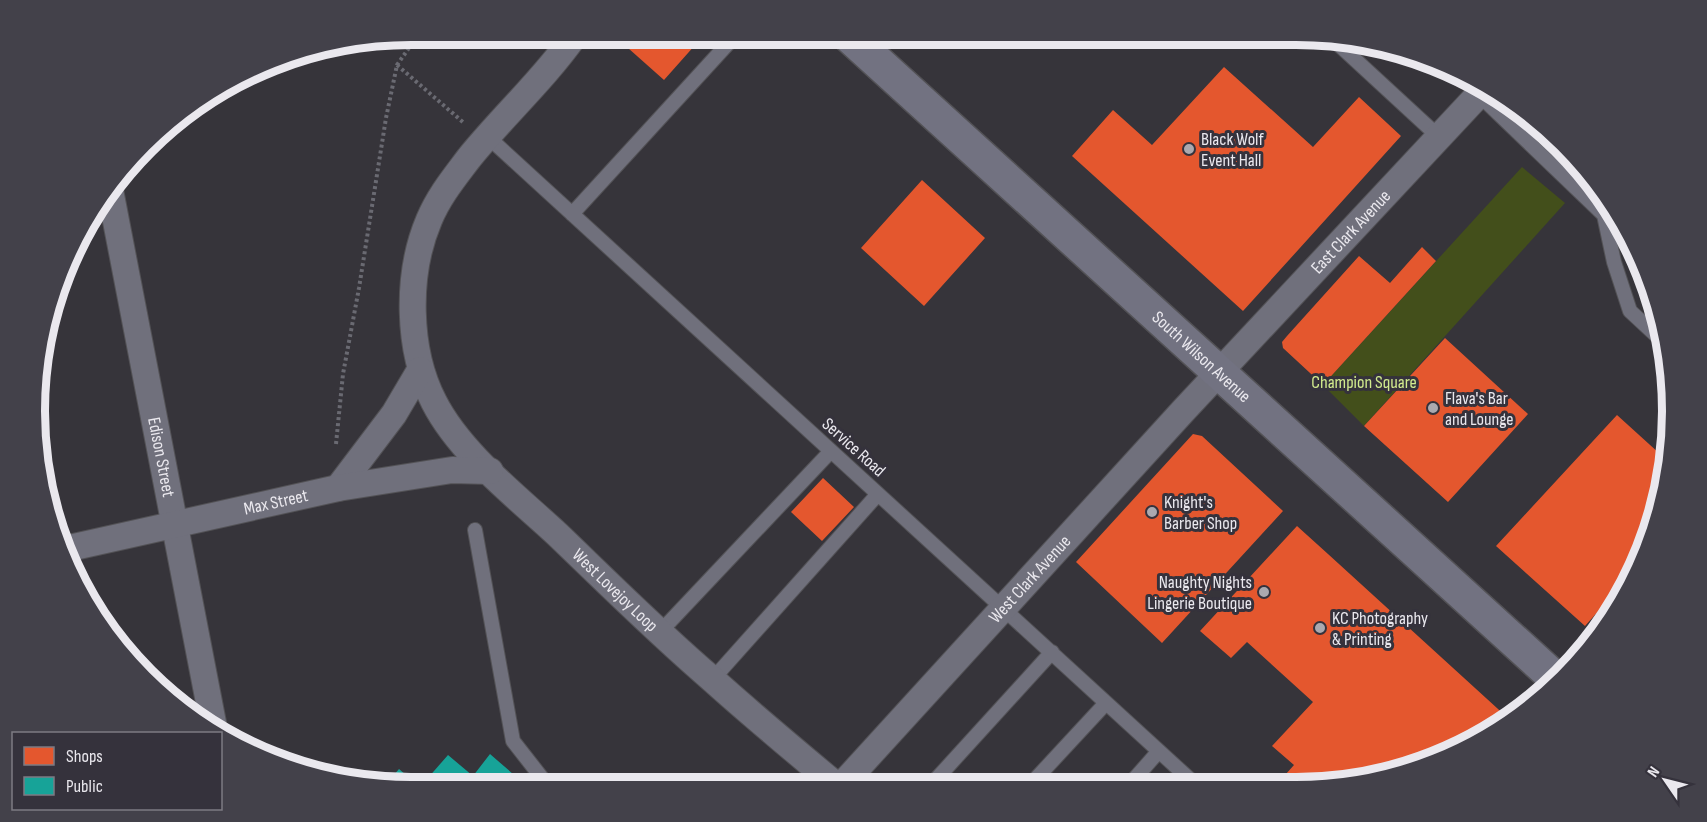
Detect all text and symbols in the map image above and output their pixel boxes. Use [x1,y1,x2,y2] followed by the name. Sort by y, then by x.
[1201,129,1264,171] place label: Black Wolf Event Hall
[1182,142,1196,156] marker: Black Wolf Event Hall
[1307,186,1395,278] street label: East Clark Avenue
[1148,307,1255,407] street label: South Wilson Avenue
[1311,372,1417,393] park label: Champion Square
[1445,388,1514,430] place label: Flava's Bar and Lounge
[1426,401,1440,415] marker: Flava's Bar and Lounge
[818,414,890,481] street label: Service Road
[143,416,179,499] street label: Edison Street
[242,485,311,520] street label: Max Street
[1164,492,1237,534] place label: Knight's Barber Shop
[1145,505,1159,519] marker: Knight's Barber Shop
[985,531,1075,628] street label: West Clark Avenue
[568,545,662,636] street label: West Lovejoy Loop
[1147,572,1252,614] place label: Naughty Nights Lingerie Boutique
[1257,585,1271,599] marker: Naughty Nights Lingerie Boutique
[1332,608,1428,650] place label: KC Photography & Printing
[1313,621,1327,635] marker: KC Photography & Printing
[12,732,222,810] legend
[66,746,103,767] text: Shops
[1635,750,1695,810] north arrow
[1644,763,1664,781] text: N
[66,776,103,797] text: Public

